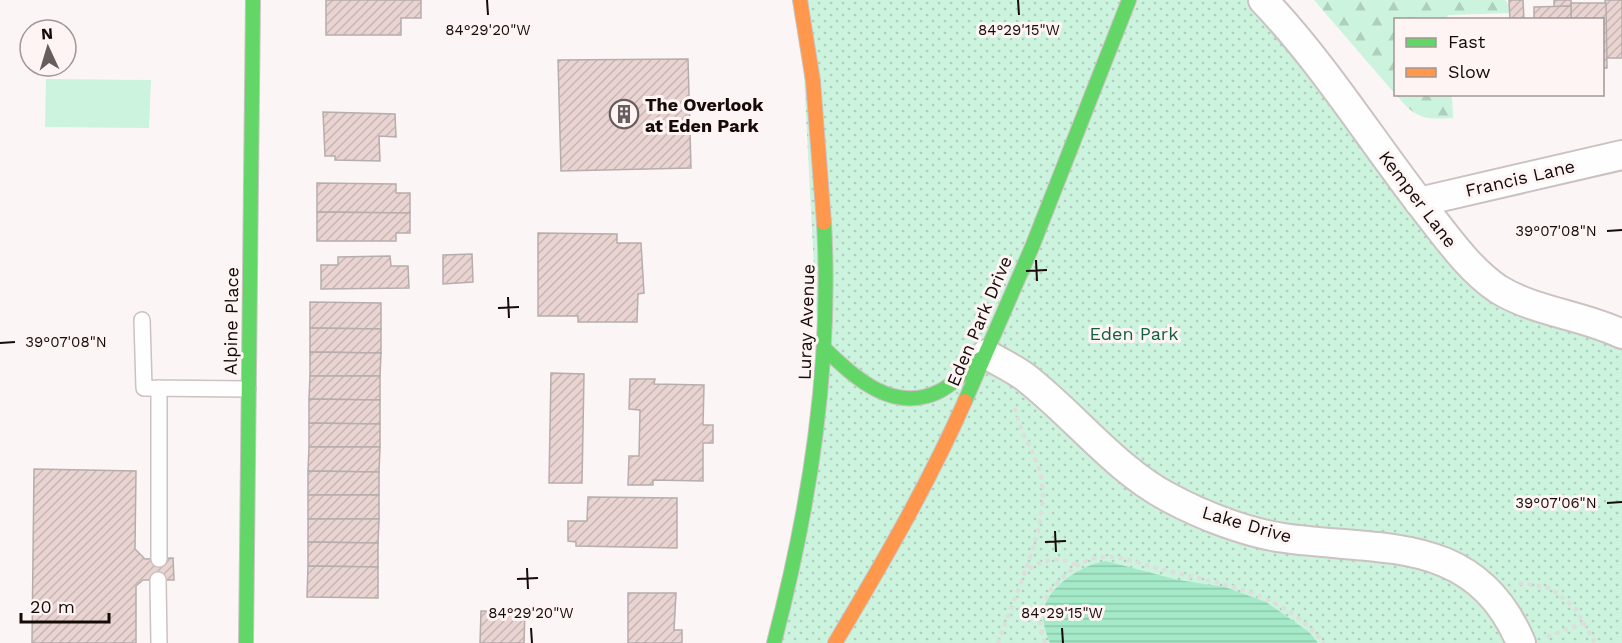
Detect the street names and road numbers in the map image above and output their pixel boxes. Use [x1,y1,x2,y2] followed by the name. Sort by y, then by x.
[1375,146,1461,252] street label: Kemper Lane
[1463,155,1577,201] street label: Francis Lane
[942,253,1016,389] street label: Eden Park Drive
[793,263,819,381] street label: Luray Avenue
[220,267,242,375] street label: Alpine Place
[1200,501,1294,547] street label: Lake Drive

